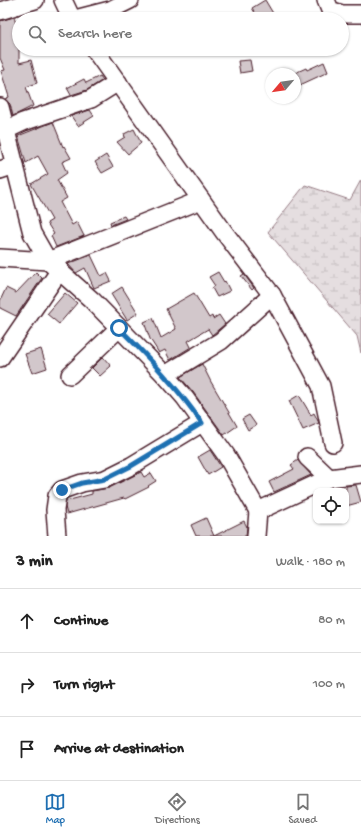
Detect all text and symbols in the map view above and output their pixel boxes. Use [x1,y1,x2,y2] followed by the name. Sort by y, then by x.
[12,12,349,56] search box
[26,23,48,45] icon: search
[58,25,132,43] text: Search here
[265,68,301,104] north arrow
[110,319,128,337] route start
[53,481,71,499] route end
[313,488,349,524] map controls
[313,488,349,524] button: locate
[16,552,53,572] text: 3 min
[276,555,345,570] text: Walk · 180 m
[16,610,38,632] icon: ahead
[54,612,108,630] text: Continue
[318,613,345,628] text: 80 m
[16,674,38,696] icon: right
[54,676,114,694] text: Turn right
[313,677,345,692] text: 100 m
[16,738,38,760] icon: arrive
[54,740,184,758] text: Arrive at destination
[44,791,66,827] tab: Map
[155,791,200,827] tab: Directions
[288,791,317,827] tab: Saved

